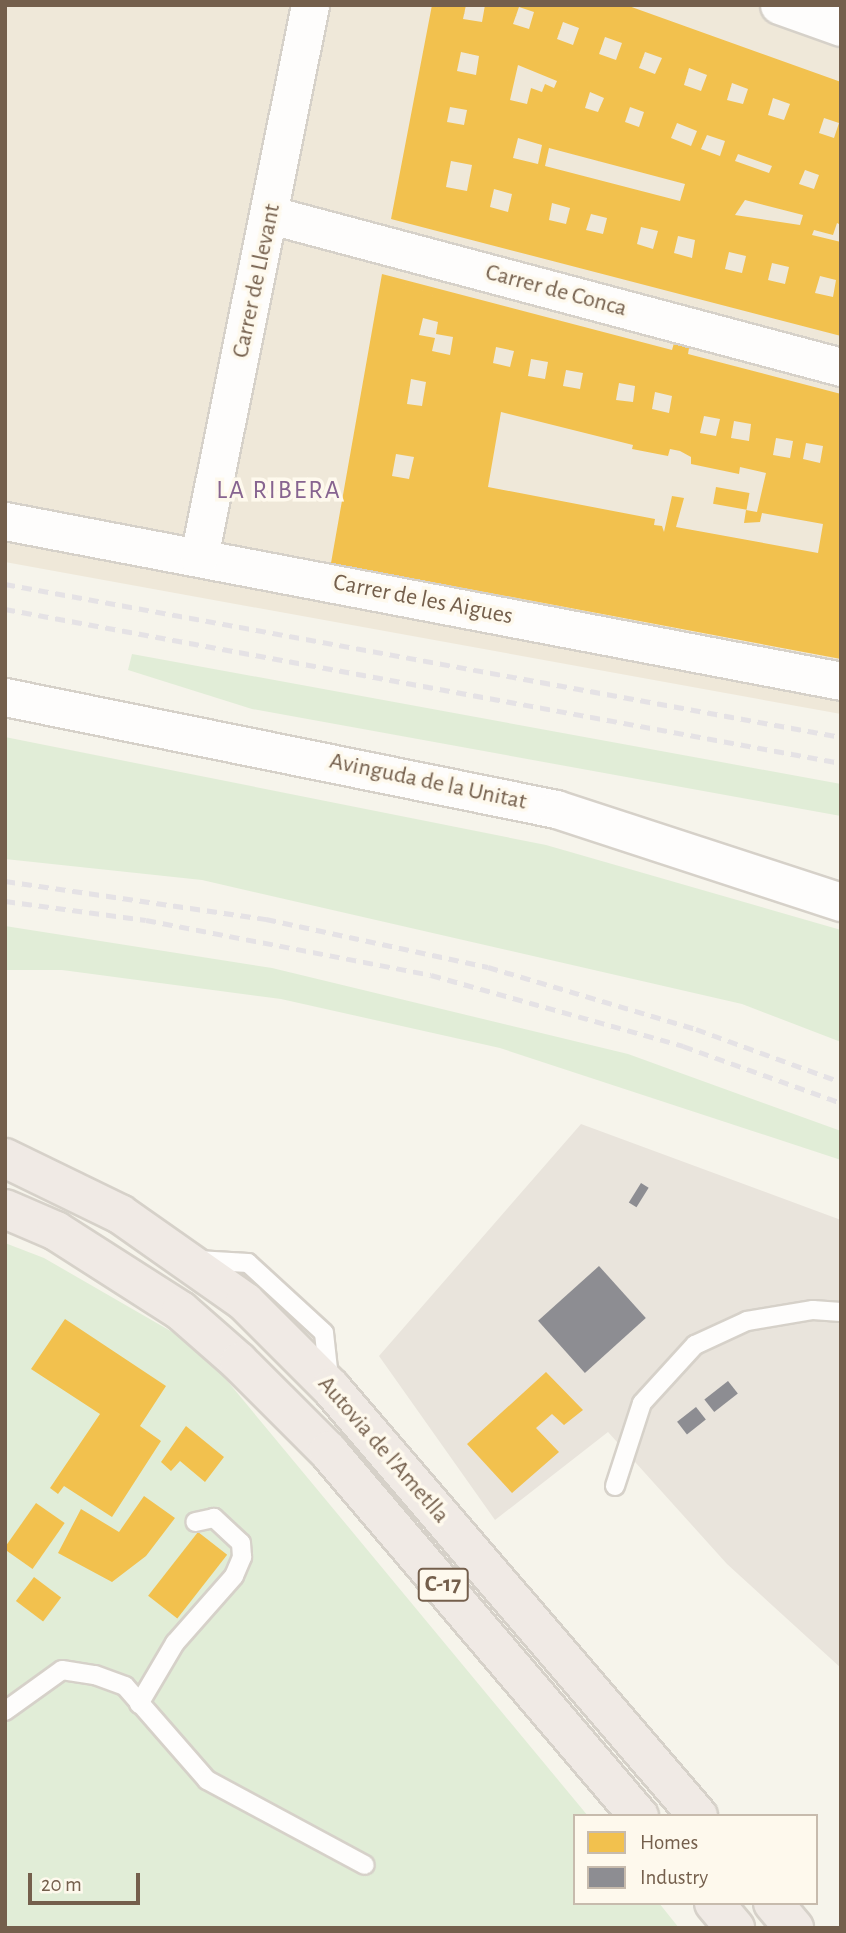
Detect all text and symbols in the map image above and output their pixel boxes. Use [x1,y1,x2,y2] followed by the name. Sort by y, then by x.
[227,201,287,361] street label: Carrer de Llevant
[482,258,630,324] street label: Carrer de Conca
[217,475,341,507] district label: LA RIBERA
[331,568,515,632] street label: Carrer de les Aigues
[327,747,529,817] street label: Avinguda de la Unitat
[311,1370,455,1530] street label: Autovia de l'Ametlla
[417,1566,469,1604] road number: C-17
[573,1814,818,1905] legend
[640,1832,698,1853] text: Homes
[32,1860,144,1904] scale bar
[640,1867,708,1888] text: Industry
[41,1874,82,1895] text: 20 m

